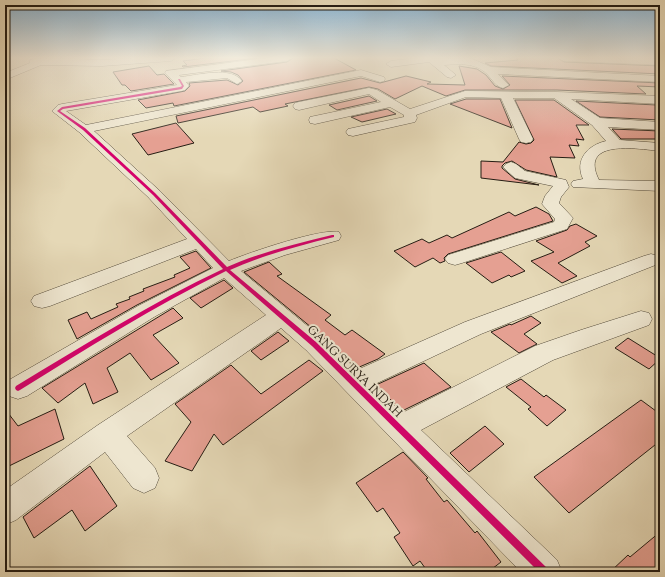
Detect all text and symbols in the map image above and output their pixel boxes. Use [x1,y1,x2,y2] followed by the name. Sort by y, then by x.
[303,321,406,422] street label: GANG SURYA INDAH

